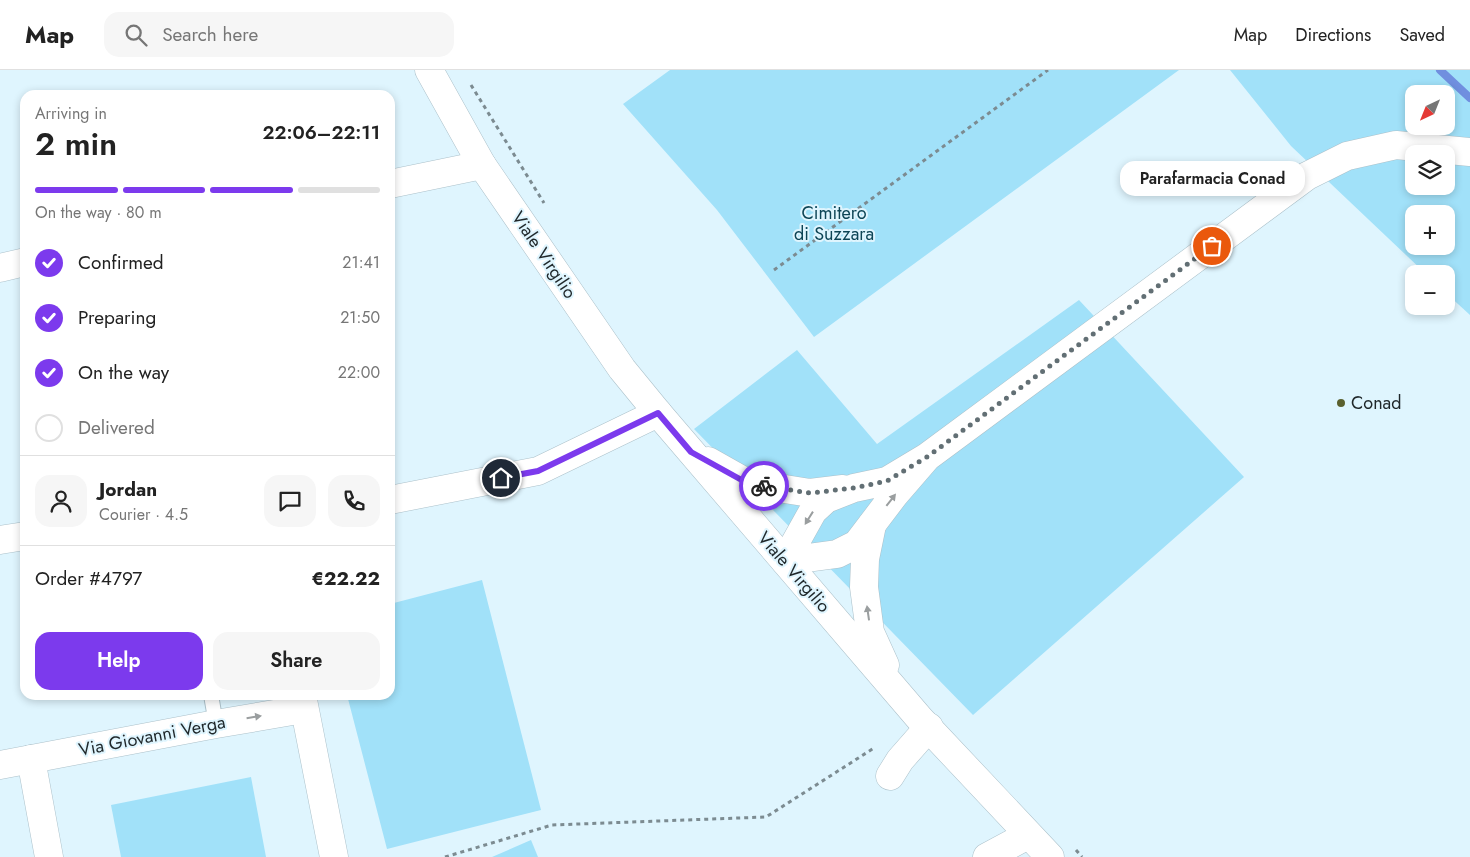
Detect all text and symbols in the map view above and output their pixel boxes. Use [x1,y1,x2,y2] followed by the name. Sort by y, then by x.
[104,12,454,57] search box
[25,17,74,52] text: Map
[122,21,150,49] icon: search
[162,21,258,48] text: Search here
[1234,22,1267,48] text: Map
[1295,22,1371,48] text: Directions
[1399,22,1445,48] text: Saved
[1405,85,1455,135] north arrow
[1405,85,1455,315] map controls
[35,102,107,125] text: Arriving in
[263,119,380,146] text: 22:06–22:11
[35,121,117,167] text: 2 min
[1405,145,1455,195] button: layers
[1120,161,1304,196] callout: Parafarmacia Conad
[1140,167,1285,190] text: Parafarmacia Conad
[794,200,874,247] park label: Cimitero di Suzzara
[35,201,162,224] text: On the way · 80 m
[1405,205,1455,255] button: +
[505,206,583,304] street label: Viale Virgilio
[1191,225,1233,267] pin
[1198,232,1226,260] icon: bag
[35,249,63,277] icon: check
[78,249,164,276] text: Confirmed
[342,251,380,274] text: 21:41
[1405,265,1455,315] button: −
[35,304,63,332] icon: check
[78,304,156,331] text: Preparing
[340,306,380,329] text: 21:50
[35,359,63,387] icon: check
[78,359,169,386] text: On the way
[338,361,380,384] text: 22:00
[1351,390,1402,416] place label: Conad
[1335,397,1347,409] marker: Conad
[78,414,155,441] text: Delivered
[480,457,522,499] pin
[739,461,789,511] courier
[487,464,515,492] icon: home
[750,472,778,500] icon: bike
[35,475,87,527] button: person
[264,475,316,527] button: chat
[328,475,380,527] button: phone
[99,476,157,503] text: Jordan
[886,494,897,507] one-way arrow
[99,503,188,526] text: Courier · 4.5
[804,512,814,525] one-way arrow
[751,526,837,618] street label: Viale Virgilio
[35,565,142,592] text: Order #4797
[312,565,380,592] text: €22.22
[863,605,871,621] one-way arrow
[35,632,203,690] button: Help
[213,632,380,690] button: Share
[76,709,228,763] street label: Via Giovanni Verga
[247,713,263,721] one-way arrow

